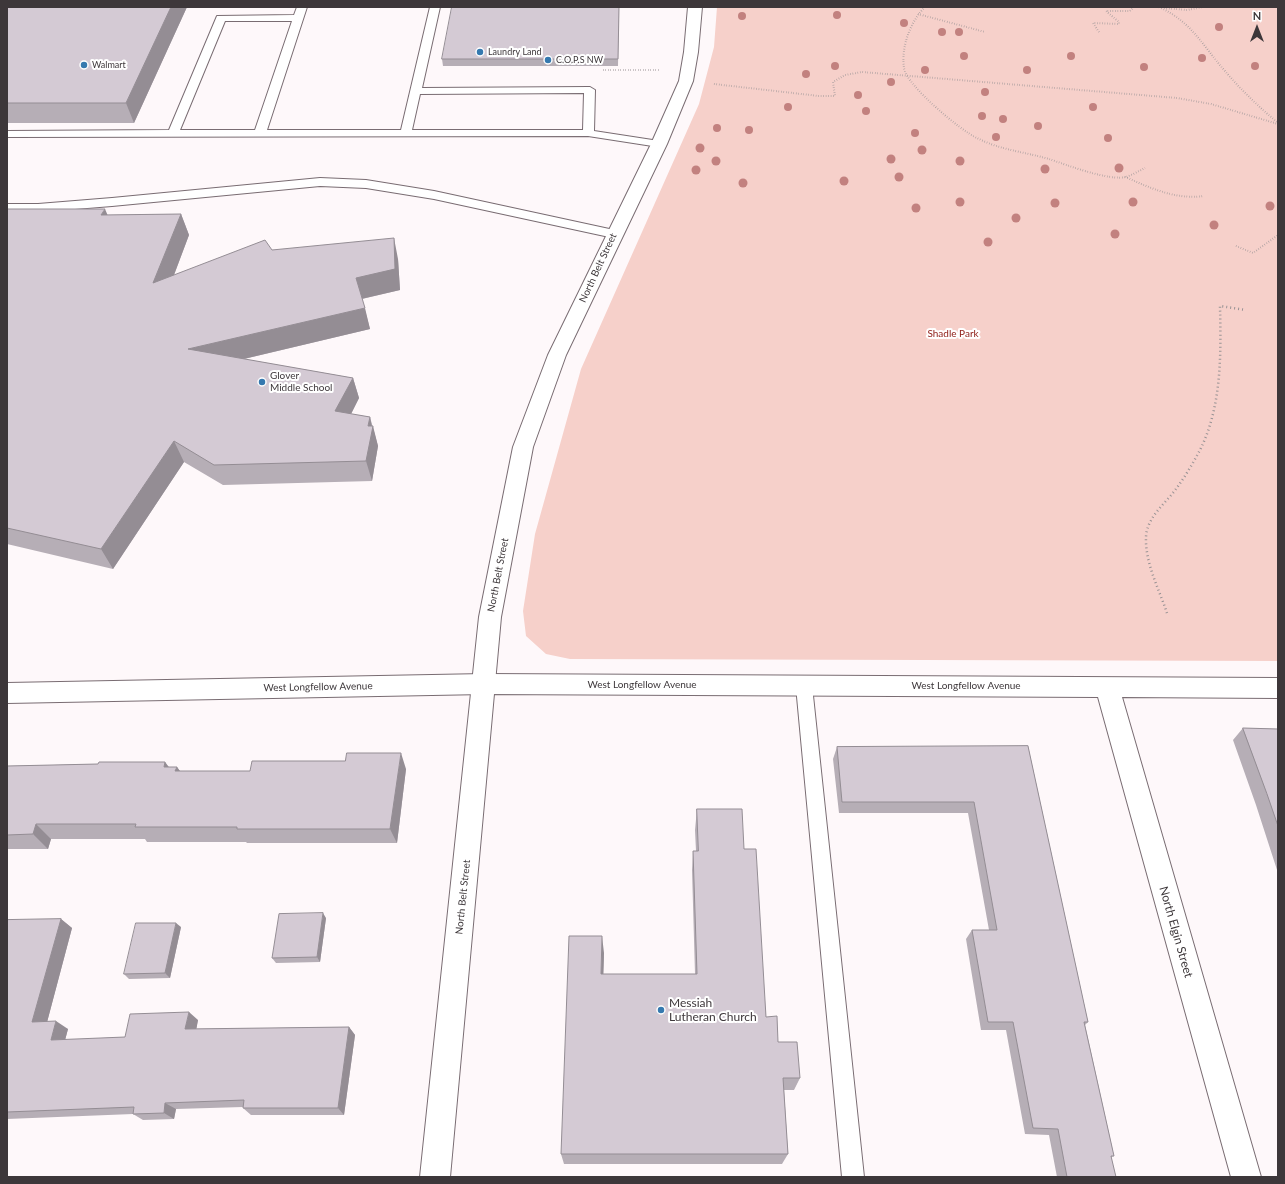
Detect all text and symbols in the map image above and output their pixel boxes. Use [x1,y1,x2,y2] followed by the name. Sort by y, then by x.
[1237,8,1277,48] north arrow
[1253,9,1261,22] text: N
[475,47,485,57] marker: Laundry Land
[488,47,542,57] place label: Laundry Land
[543,55,553,65] marker: C.O.P.S NW
[556,55,603,65] place label: C.O.P.S NW
[79,60,89,70] marker: Walmart
[92,60,126,70] place label: Walmart
[577,231,619,305] street label: North Belt Street
[927,328,979,340] park label: Shadle Park
[270,370,332,394] place label: Glover Middle School
[257,377,267,387] marker: Glover Middle School
[485,537,511,613] street label: North Belt Street
[587,679,697,691] street label: West Longfellow Avenue
[263,680,373,694] street label: West Longfellow Avenue
[911,680,1021,692] street label: West Longfellow Avenue
[453,859,473,935] street label: North Belt Street
[1156,885,1196,979] street label: North Elgin Street
[669,996,757,1024] place label: Messiah Lutheran Church
[656,1005,666,1015] marker: Messiah Lutheran Church

